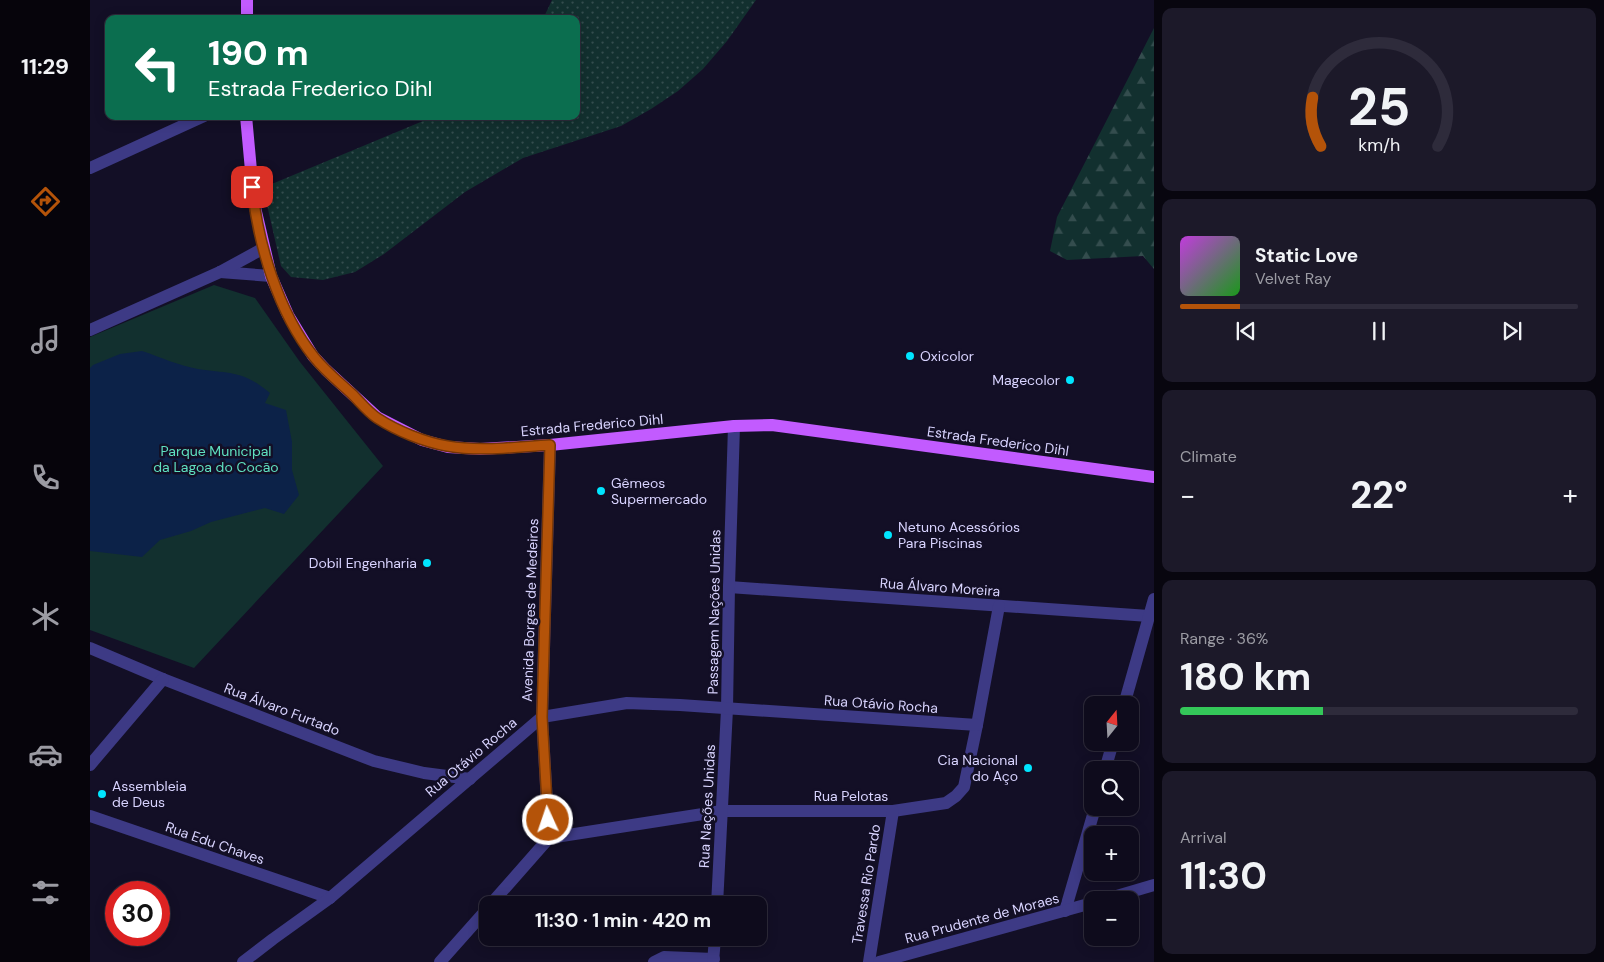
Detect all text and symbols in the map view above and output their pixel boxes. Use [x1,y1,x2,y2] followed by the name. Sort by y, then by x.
[208,30,309,76] text: 190 m
[125,35,190,100] icon: left
[21,52,69,81] text: 11:29
[1348,73,1410,141] text: 25
[208,74,433,103] text: Estrada Frederico Dihl
[1358,133,1400,157] text: km/h
[231,166,273,208] pin
[238,173,266,201] icon: arrive
[28,184,63,219] icon: directions
[1255,243,1358,268] text: Static Love
[1255,268,1331,289] text: Velvet Ray
[1232,317,1260,345] icon: previous
[1365,317,1393,345] icon: pause
[1498,317,1526,345] icon: next
[28,322,63,357] icon: music
[920,347,974,365] place label: Oxicolor
[904,350,916,362] marker: Oxicolor
[992,371,1060,389] place label: Magecolor
[1064,374,1076,386] marker: Magecolor
[520,410,664,440] street label: Estrada Frederico Dihl
[926,422,1070,460] street label: Estrada Frederico Dihl
[153,442,279,476] park label: Parque Municipal da Lagoa do Cocão
[1180,446,1237,467] text: Climate
[28,460,63,495] icon: phone
[1350,470,1408,520] text: 22°
[611,474,707,508] place label: Gêmeos Supermercado
[1180,477,1195,514] text: −
[1563,477,1578,514] text: +
[595,485,607,497] marker: Gêmeos Supermercado
[518,518,542,702] street label: Avenida Borges de Medeiros
[898,518,1020,552] place label: Netuno Acessórios Para Piscinas
[704,529,724,695] street label: Passagem Nações Unidas
[882,529,894,541] marker: Netuno Acessórios Para Piscinas
[309,554,417,572] place label: Dobil Engenharia
[421,557,433,569] marker: Dobil Engenharia
[879,574,1001,600] street label: Rua Álvaro Moreira
[28,599,63,634] icon: climate
[1180,628,1268,649] text: Range · 36%
[1180,652,1311,702] text: 180 km
[222,679,342,739] street label: Rua Álvaro Furtado
[824,691,938,717] street label: Rua Otávio Rocha
[1084,696,1139,751] north arrow
[1084,696,1139,946] map controls
[422,713,520,801] street label: Rua Otávio Rocha
[28,737,63,772] icon: car
[695,744,719,868] street label: Rua Nações Unidas
[938,751,1018,785] place label: Cia Nacional do Aço
[1084,761,1139,816] button: search
[1022,762,1034,774] marker: Cia Nacional do Aço
[112,777,187,811] place label: Assembleia de Deus
[814,787,888,805] street label: Rua Pelotas
[96,788,108,800] marker: Assembleia de Deus
[521,793,573,845] position arrow
[163,818,267,868] street label: Rua Edu Chaves
[848,823,884,945] street label: Travessa Rio Pardo
[1084,826,1139,881] button: +
[1180,827,1227,848] text: Arrival
[1180,851,1267,901] text: 11:30
[28,875,63,910] icon: filters
[105,881,170,946] speed limit sign: 30
[903,889,1061,947] street label: Rua Prudente de Moraes
[1084,891,1139,946] button: −
[535,908,711,933] text: 11:30 · 1 min · 420 m

